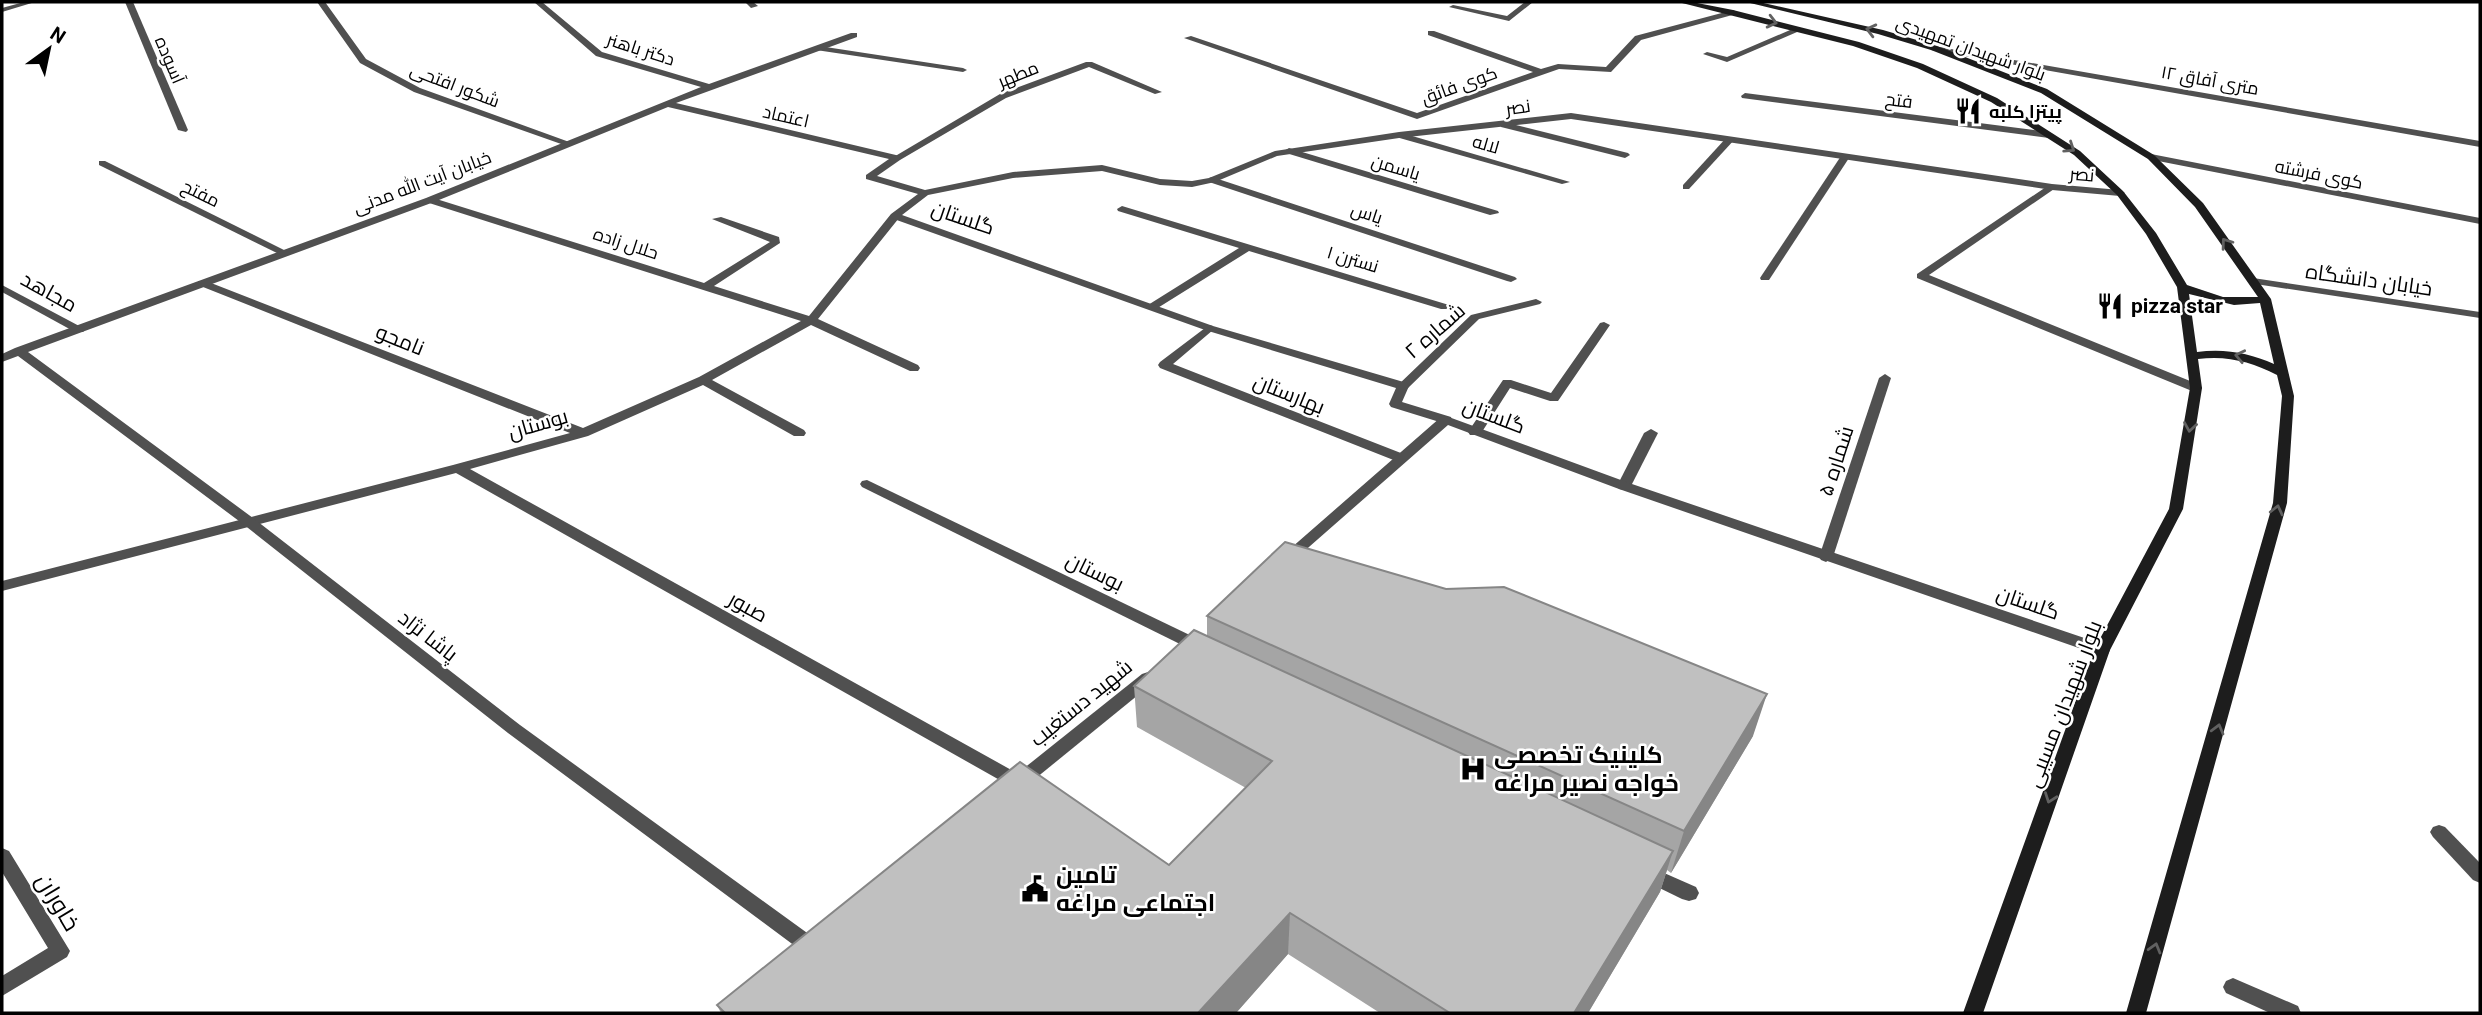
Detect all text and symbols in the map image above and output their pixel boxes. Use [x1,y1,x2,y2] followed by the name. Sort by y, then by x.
[1893,11,2049,86] street label: بلوار شهیدان تمهیدی
[14,14,84,84] north arrow
[1766,14,1778,28] one-way arrow
[46,22,70,48] text: N
[1865,24,1877,38] one-way arrow
[603,28,678,71] street label: دکتر باهنر
[150,33,189,87] street label: آسوده
[994,56,1042,93] street label: مطهر
[407,58,503,113] street label: شکور افتحی
[2159,61,2261,101] street label: ۱۲ متری آفاق
[1418,62,1501,110] street label: کوی فائق
[1884,88,1914,114] street label: فتح
[1503,95,1532,120] street label: نصر
[1953,96,1983,126] restaurant icon: پیتزا کلبه
[761,100,811,132] street label: اعتماد
[1989,101,2062,124] place label: پیتزا کلبه
[1470,130,1502,158] street label: لاله
[2062,140,2075,153] one-way arrow
[350,145,494,219] street label: خیابان آیت الله مدنی
[1369,150,1423,185] street label: یاسمن
[2273,155,2365,194] street label: کوی فرشته
[2068,162,2095,187] street label: نصر
[178,175,223,213] street label: مفتح
[928,196,998,241] street label: گلستان
[1348,198,1386,229] street label: یاس
[590,223,661,264] street label: حلال زاده
[2222,238,2234,251] one-way arrow
[1324,241,1381,278] street label: نسترن ۱
[2304,259,2434,302] street label: خیابان دانشگاه
[17,267,81,317] street label: مجاهد
[2095,291,2125,321] restaurant icon: pizza star
[2131,294,2223,318] place label: pizza star
[1400,298,1470,364] street label: شماره ۲
[372,319,428,361] street label: نامجو
[2234,350,2246,365] one-way arrow
[1249,369,1328,420] street label: بهارستان
[1459,393,1529,440] street label: گلستان
[505,404,571,445] street label: بوستان
[2183,422,2198,433] one-way arrow
[1813,423,1859,499] street label: شماره ۵
[2269,504,2284,516] one-way arrow
[1062,548,1128,597] street label: بوستان
[1993,581,2063,626] street label: گلستان
[723,586,772,627] street label: صبور
[392,606,463,668] street label: پاشا نژاد
[2021,617,2108,791] street label: بلوار شهیدان مسیبی
[1025,655,1137,752] street label: شهید دستغیب
[2209,723,2224,735] one-way arrow
[1494,741,1679,797] place label: کلینیک تخصصی خواجه نصیر مراغه
[1458,754,1488,784] hospital icon: کلینیک تخصصی خواجه نصیر مراغه
[2044,792,2058,804] one-way arrow
[1056,861,1215,917] place label: تامین اجتماعی مراغه
[30,868,86,936] street label: خاوران
[1020,874,1050,904] public building icon: تامین اجتماعی مراغه
[2147,942,2162,954] one-way arrow

